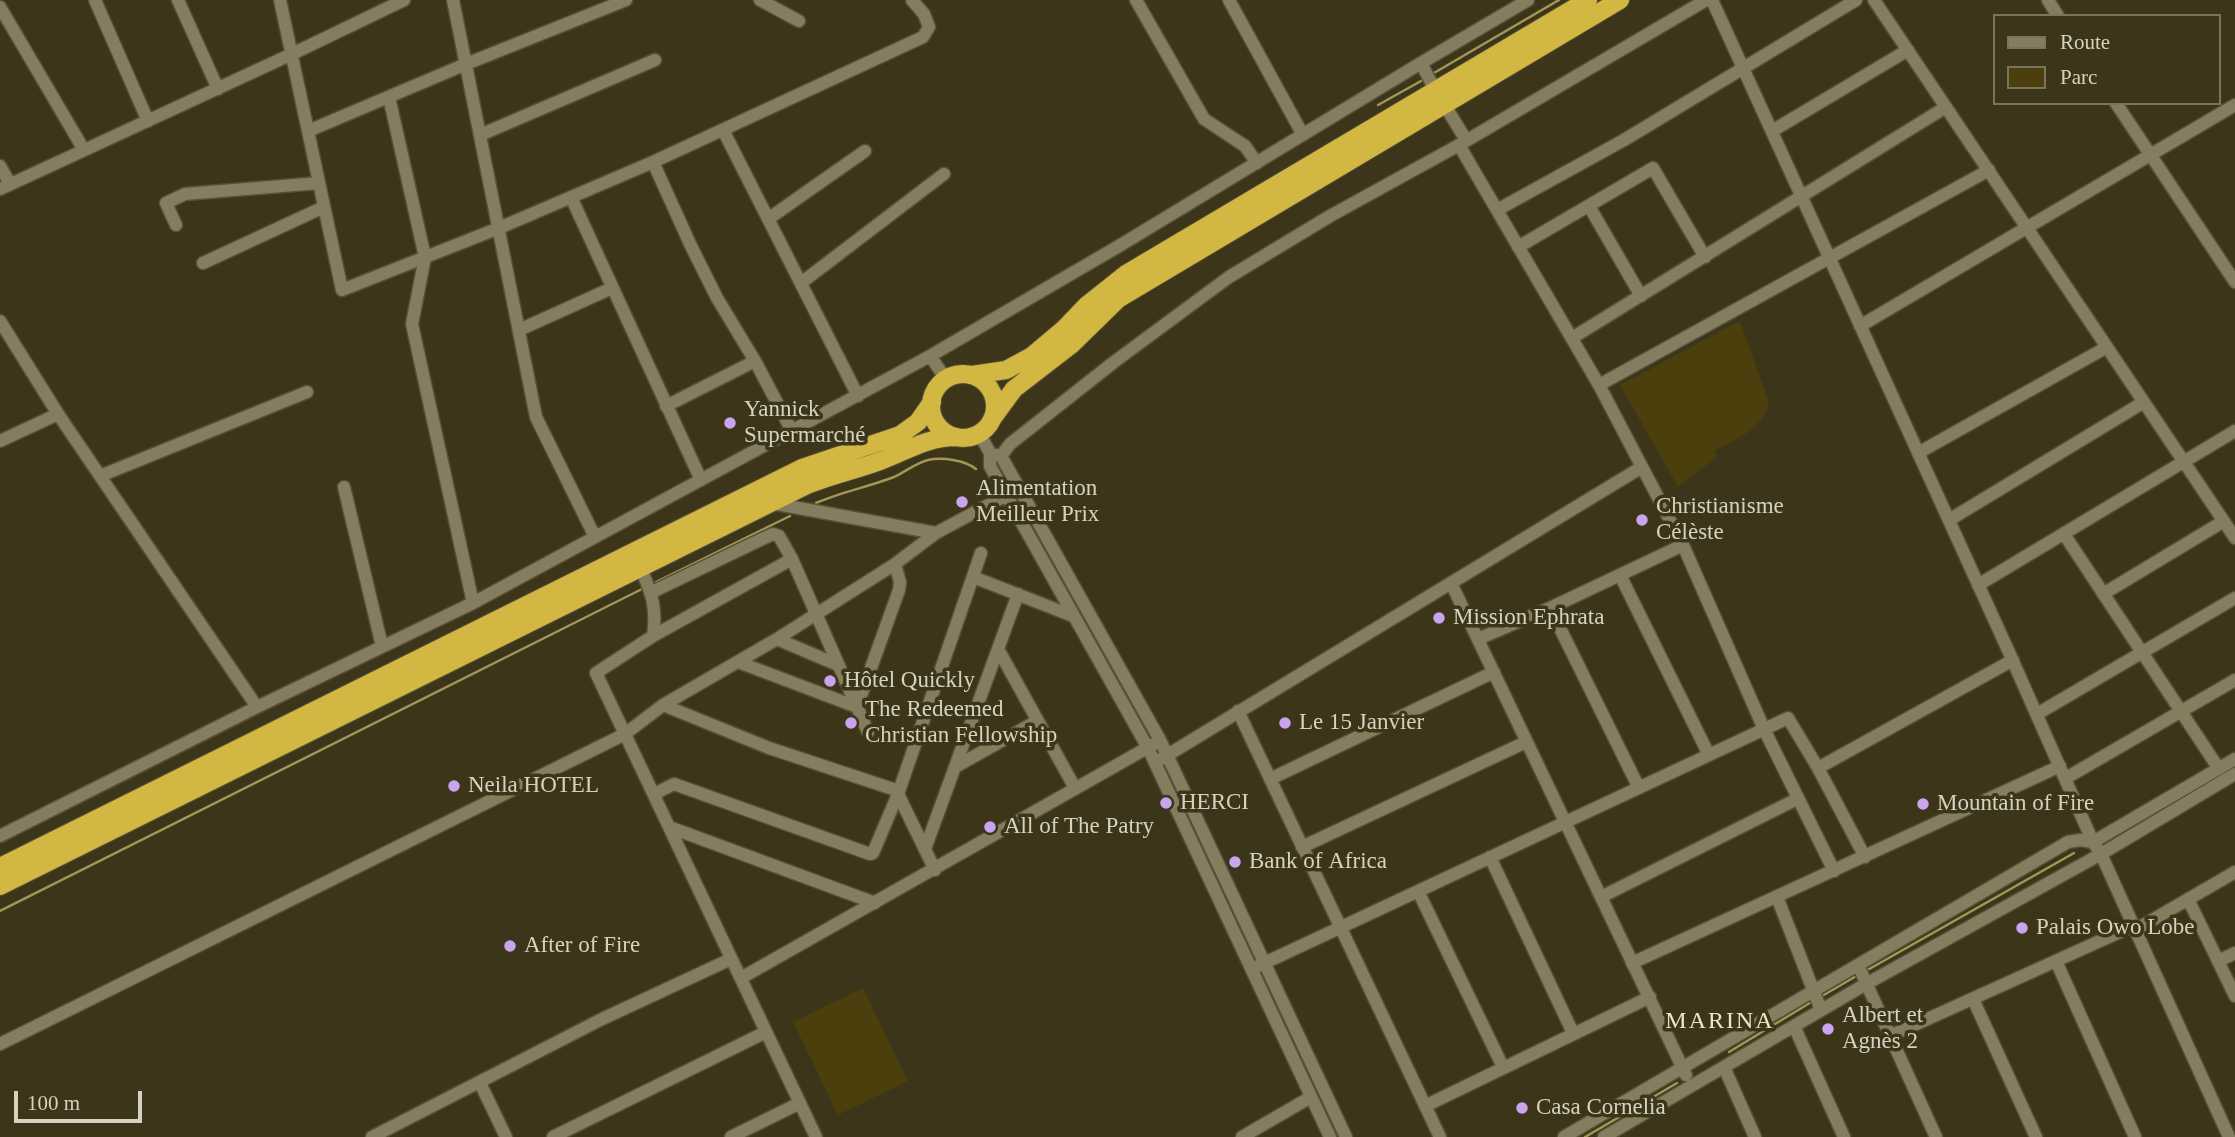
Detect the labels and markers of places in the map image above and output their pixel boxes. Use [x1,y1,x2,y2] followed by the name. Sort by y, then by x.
[744,396,865,450] place label: Yannick Supermarché
[722,415,738,431] marker: Yannick Supermarché
[976,475,1099,529] place label: Alimentation Meilleur Prix
[1656,493,1784,547] place label: Christianisme Célèste
[954,494,970,510] marker: Alimentation Meilleur Prix
[1634,512,1650,528] marker: Christianisme Célèste
[1453,604,1604,632] place label: Mission Ephrata
[1431,610,1447,626] marker: Mission Ephrata
[844,667,975,695] place label: Hôtel Quickly
[822,673,838,689] marker: Hôtel Quickly
[865,696,1057,750] place label: The Redeemed Christian Fellowship
[1299,709,1424,737] place label: Le 15 Janvier
[843,715,859,731] marker: The Redeemed Christian Fellowship
[1277,715,1293,731] marker: Le 15 Janvier
[468,772,599,800] place label: Neila HOTEL
[446,778,462,794] marker: Neila HOTEL
[1180,789,1249,817] place label: HERCI
[1937,790,2094,818] place label: Mountain of Fire
[1158,795,1174,811] marker: HERCI
[1915,796,1931,812] marker: Mountain of Fire
[1004,813,1154,841] place label: All of The Patry
[982,819,998,835] marker: All of The Patry
[1249,848,1387,876] place label: Bank of Africa
[1227,854,1243,870] marker: Bank of Africa
[2036,914,2194,942] place label: Palais Owo Lobe
[2014,920,2030,936] marker: Palais Owo Lobe
[524,932,640,960] place label: After of Fire
[502,938,518,954] marker: After of Fire
[1842,1002,1923,1056] place label: Albert et Agnès 2
[1820,1021,1836,1037] marker: Albert et Agnès 2
[1536,1094,1666,1122] place label: Casa Cornelia
[1514,1100,1530,1116] marker: Casa Cornelia

